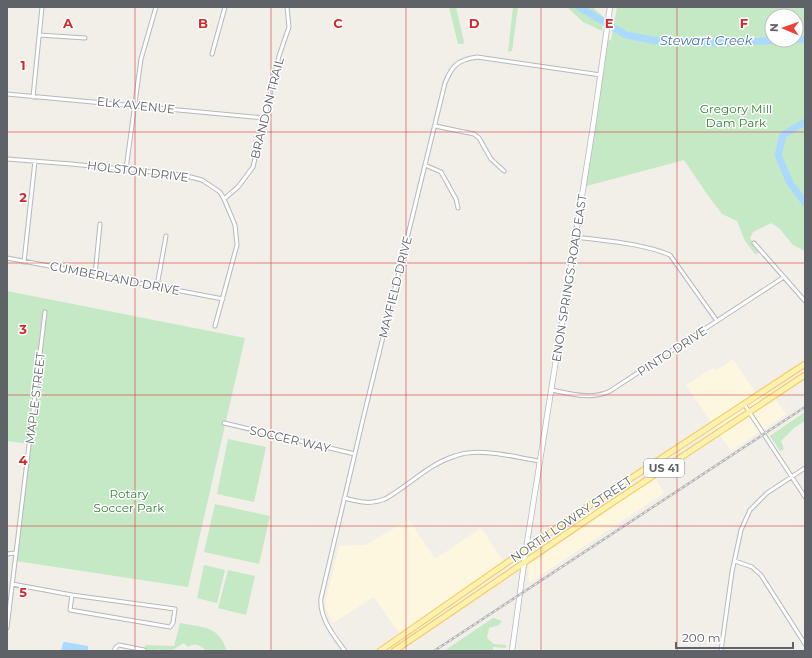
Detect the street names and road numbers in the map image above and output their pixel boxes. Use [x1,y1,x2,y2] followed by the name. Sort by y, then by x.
[247,56,287,160] street label: BRANDON TRAIL
[96,93,176,117] street label: ELK AVENUE
[86,157,190,185] street label: HOLSTON DRIVE
[548,193,590,363] street label: ENON SPRINGS ROAD EAST
[375,234,415,340] street label: MAYFIELD DRIVE
[49,258,181,298] street label: CUMBERLAND DRIVE
[634,323,710,379] street label: PINTO DRIVE
[22,351,48,445] street label: MAPLE STREET
[248,422,332,456] street label: SOCCER WAY
[644,459,684,477] road number: US 41
[507,473,635,565] street label: NORTH LOWRY STREET

